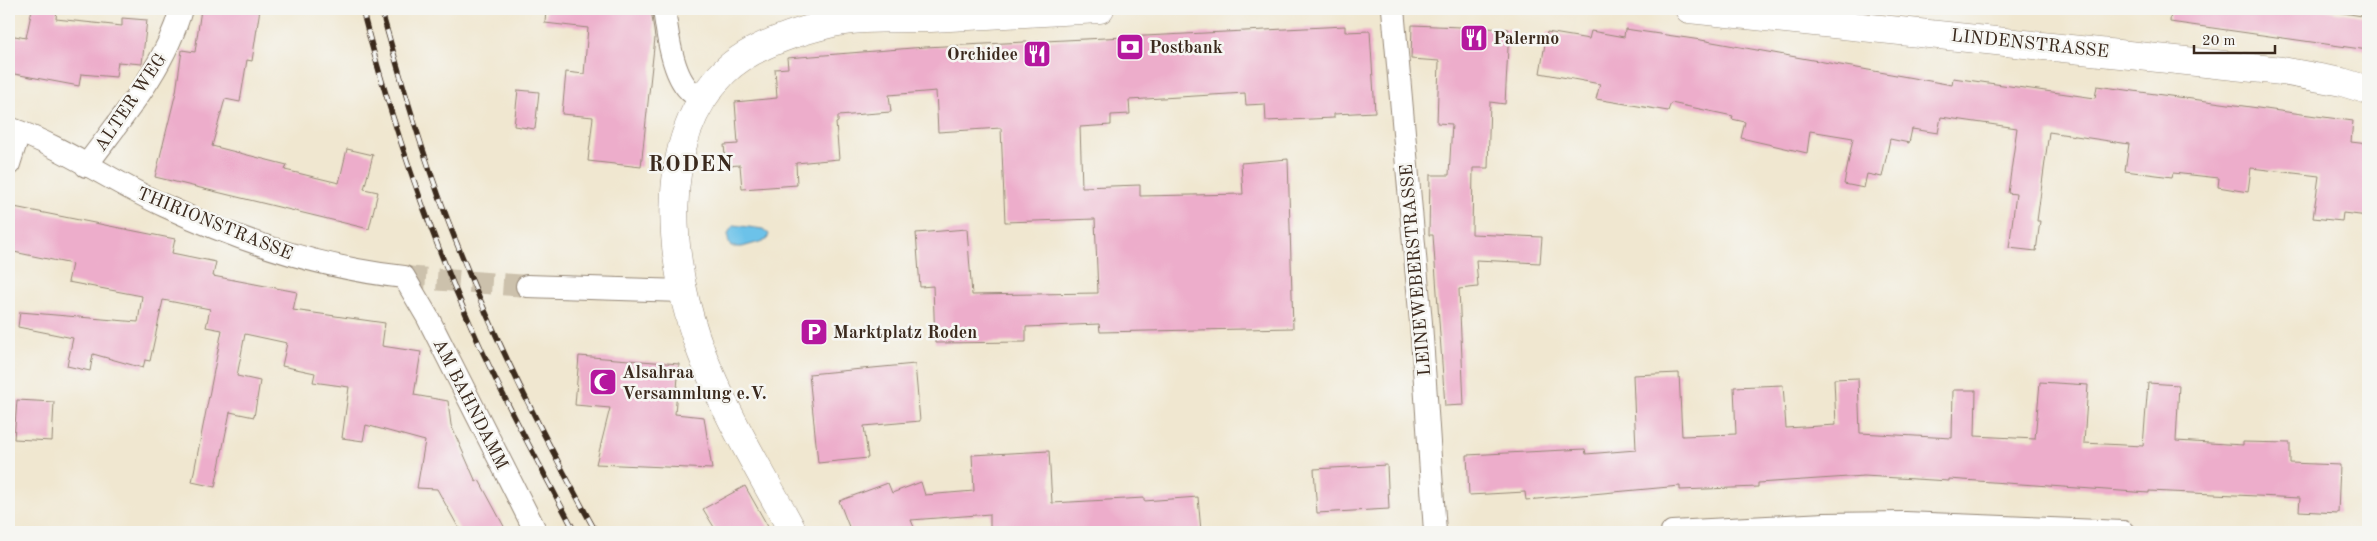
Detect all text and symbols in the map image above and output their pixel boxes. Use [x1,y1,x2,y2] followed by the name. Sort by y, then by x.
[2194,22,2276,54] scale bar
[1459,23,1489,53] restaurant icon: Palermo
[1950,27,2110,61] street label: LINDENSTRASSE
[1493,30,1559,48] place label: Palermo
[1115,32,1145,62] bank icon: Postbank
[2202,34,2236,49] text: 20 m
[1022,39,1052,69] restaurant icon: Orchidee
[1149,39,1223,57] place label: Postbank
[947,46,1018,64] place label: Orchidee
[92,50,170,155] street label: ALTER WEG
[648,154,734,176] district label: RODEN
[1398,163,1434,377] street label: LEINEWEBERSTRASSE
[134,184,295,263] street label: THIRIONSTRASSE
[799,317,829,347] parking icon: Marktplatz Roden
[833,324,977,342] place label: Marktplatz Roden
[429,336,511,473] street label: AM BAHNDAMM
[622,364,767,403] place label: Alsahraa Versammlung e.V.
[588,367,618,397] mosque icon: Alsahraa Versammlung e.V.

